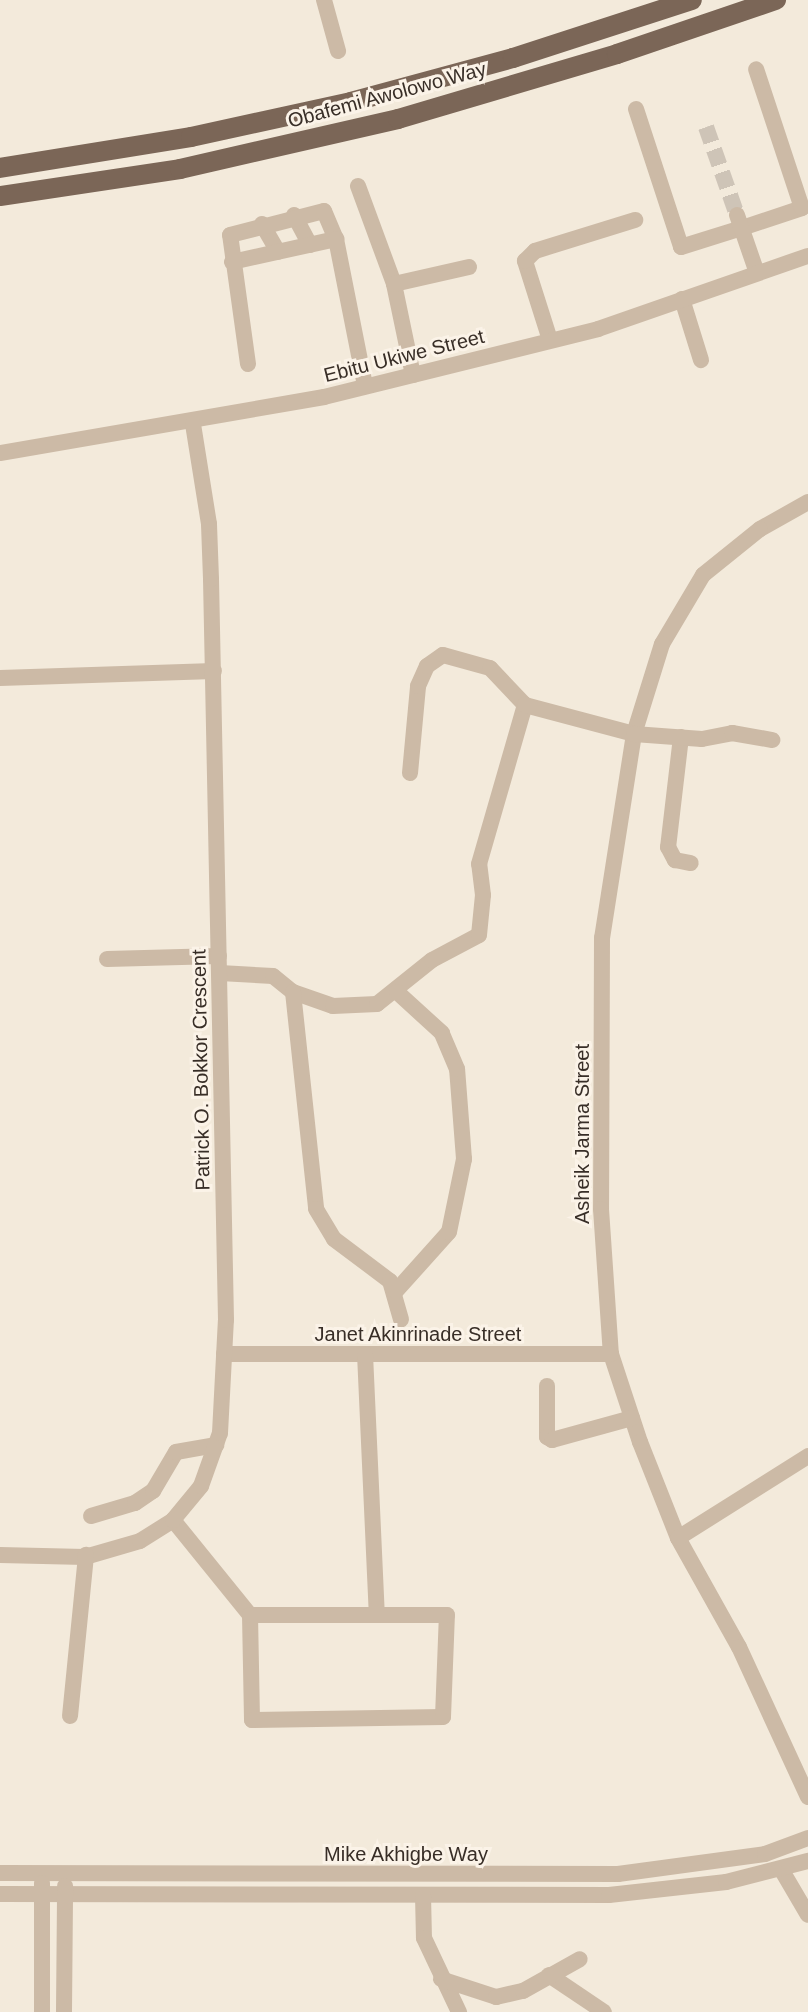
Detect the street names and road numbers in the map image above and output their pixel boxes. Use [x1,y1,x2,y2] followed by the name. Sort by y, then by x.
[285,57,489,133] street label: Obafemi Awolowo Way
[321,324,487,388] street label: Ebitu Ukiwe Street
[187,949,215,1191] street label: Patrick O. Bokkor Crescent
[570,1044,594,1224] street label: Asheik Jarma Street
[314,1322,522,1346] street label: Janet Akinrinade Street
[324,1842,488,1866] street label: Mike Akhigbe Way

